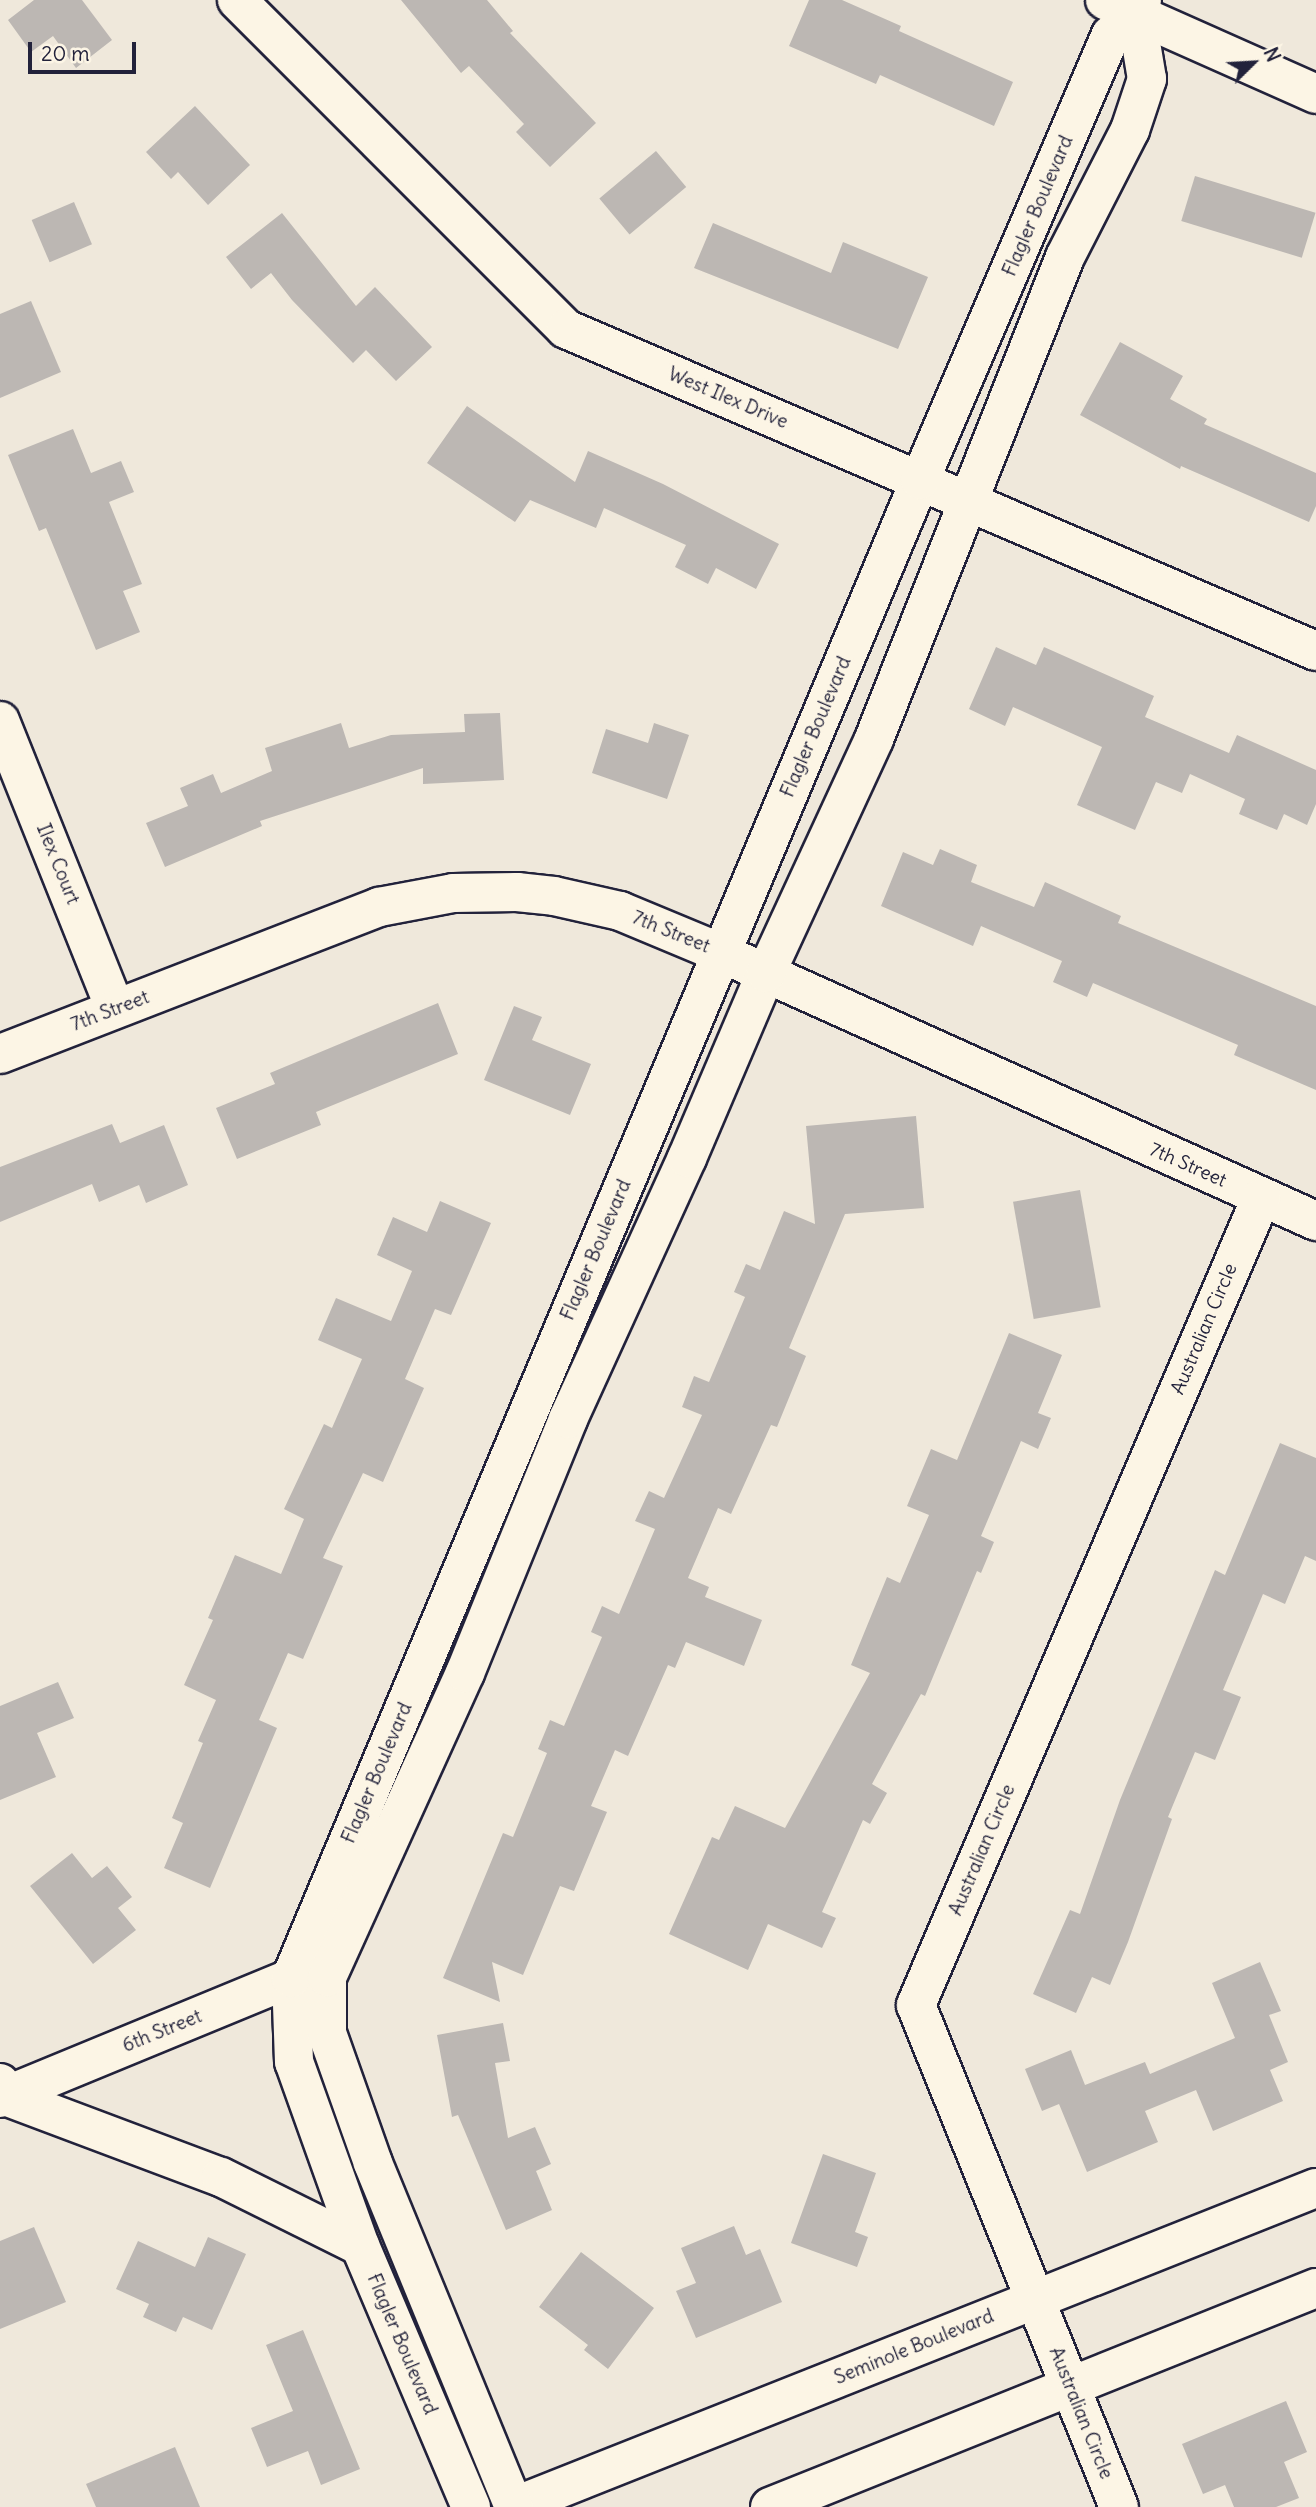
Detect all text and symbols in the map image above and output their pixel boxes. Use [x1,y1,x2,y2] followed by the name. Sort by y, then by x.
[32,28,140,72] scale bar
[1218,28,1288,98] north arrow
[41,40,90,67] text: 20 m
[1259,44,1286,65] text: N
[998,132,1078,280] street label: Flagler Boulevard
[665,363,791,433] street label: West Ilex Drive
[776,653,856,801] street label: Flagler Boulevard
[32,820,84,908] street label: Ilex Court
[629,906,713,958] street label: 7th Street
[68,986,152,1036] street label: 7th Street
[1146,1138,1230,1192] street label: 7th Street
[556,1176,636,1324] street label: Flagler Boulevard
[1166,1260,1242,1398] street label: Australian Circle
[337,1699,417,1847] street label: Flagler Boulevard
[944,1781,1020,1919] street label: Australian Circle
[119,2005,205,2057] street label: 6th Street
[362,2270,442,2418] street label: Flagler Boulevard
[831,2305,997,2389] street label: Seminole Boulevard
[1044,2344,1118,2482] street label: Australian Circle

